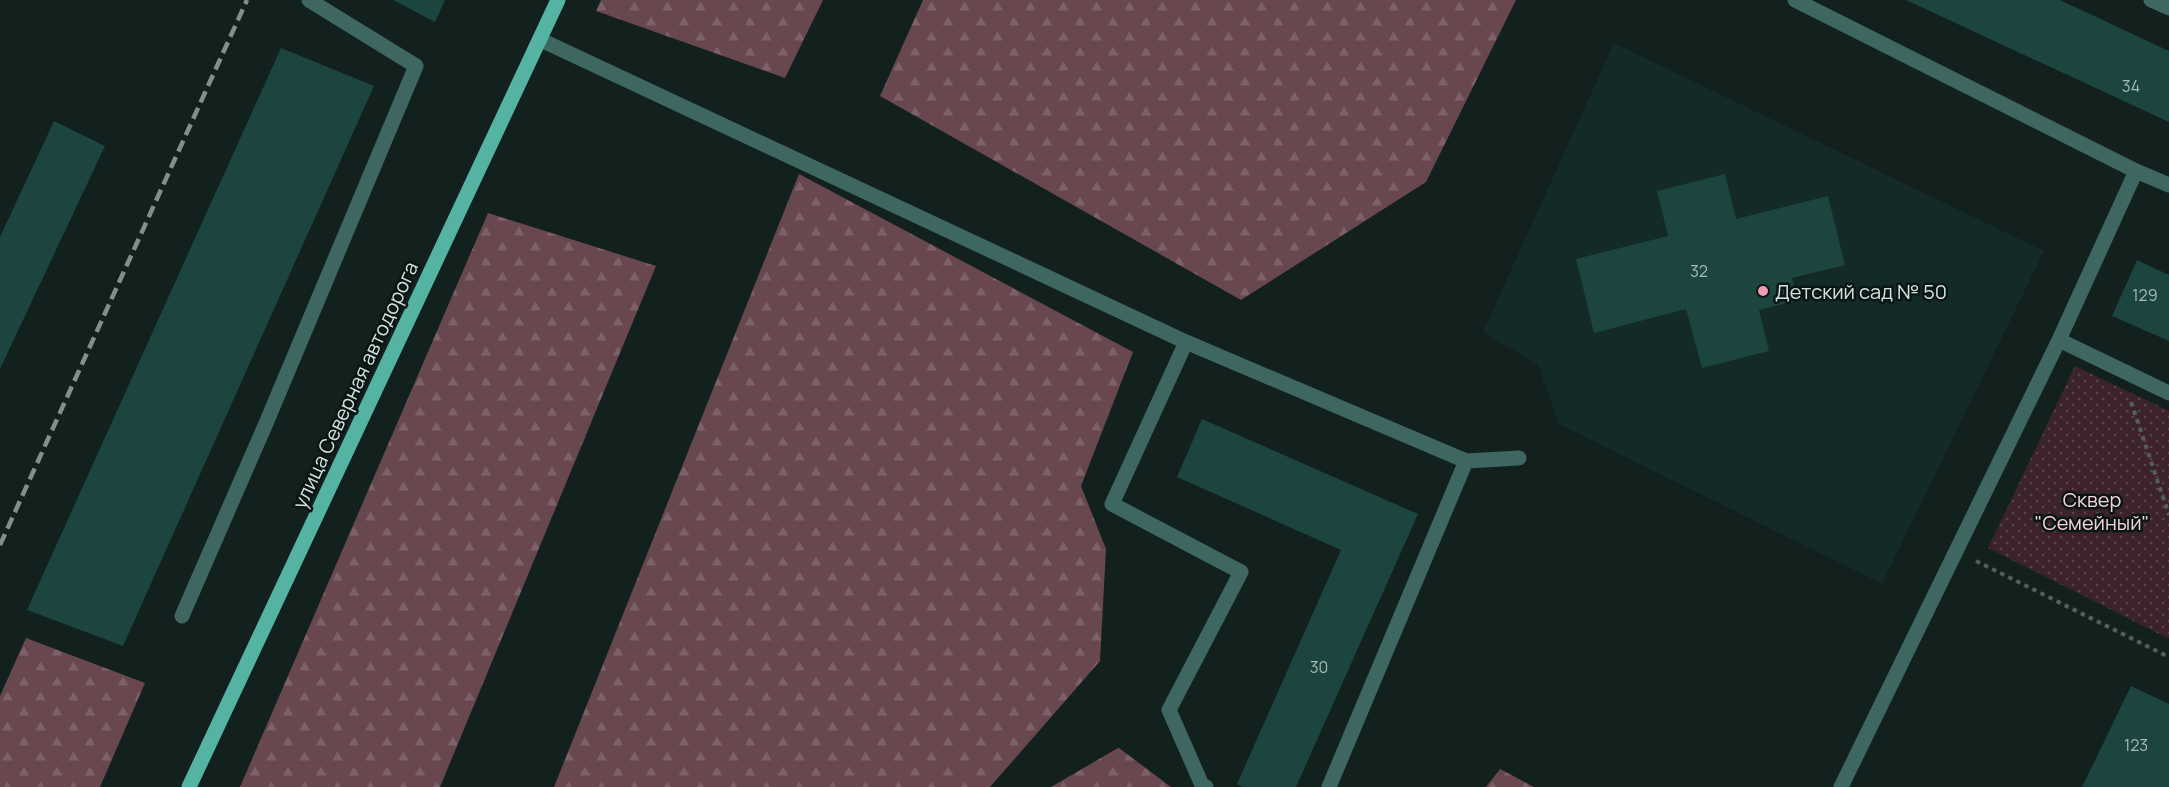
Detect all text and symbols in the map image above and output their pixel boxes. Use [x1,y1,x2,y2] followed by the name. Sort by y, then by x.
[2122,75,2140,97] house number: 34
[286,257,424,513] street label: улица Северная автодорога
[1690,260,1708,282] house number: 32
[1775,278,1947,305] place label: Детский сад № 50
[1756,284,1770,298] marker: Детский сад № 50
[2132,284,2158,306] house number: 129
[2035,486,2149,536] park label: Сквер "Семейный"
[1310,656,1328,678] house number: 30
[2124,734,2148,756] house number: 123

